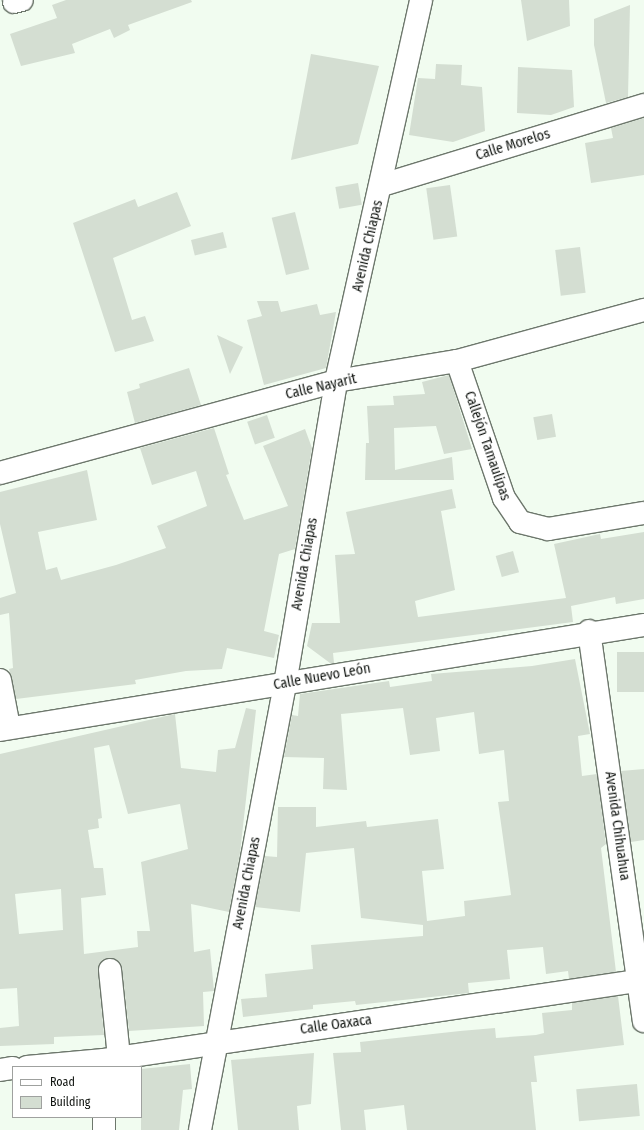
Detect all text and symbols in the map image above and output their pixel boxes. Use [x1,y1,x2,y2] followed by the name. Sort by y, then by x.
[474,126,552,164] street label: Calle Morelos
[349,198,387,294] street label: Avenida Chiapas
[284,371,358,403] street label: Calle Nayarit
[460,389,514,503] street label: Callejón Tamaulipas
[289,516,321,612] street label: Avenida Chiapas
[272,660,372,694] street label: Calle Nuevo León
[601,770,633,882] street label: Avenida Chihuahua
[230,835,264,931] street label: Avenida Chiapas
[299,1012,373,1038] street label: Calle Oaxaca
[12,1066,142,1118] legend
[50,1075,75,1089] text: Road
[50,1095,90,1109] text: Building

